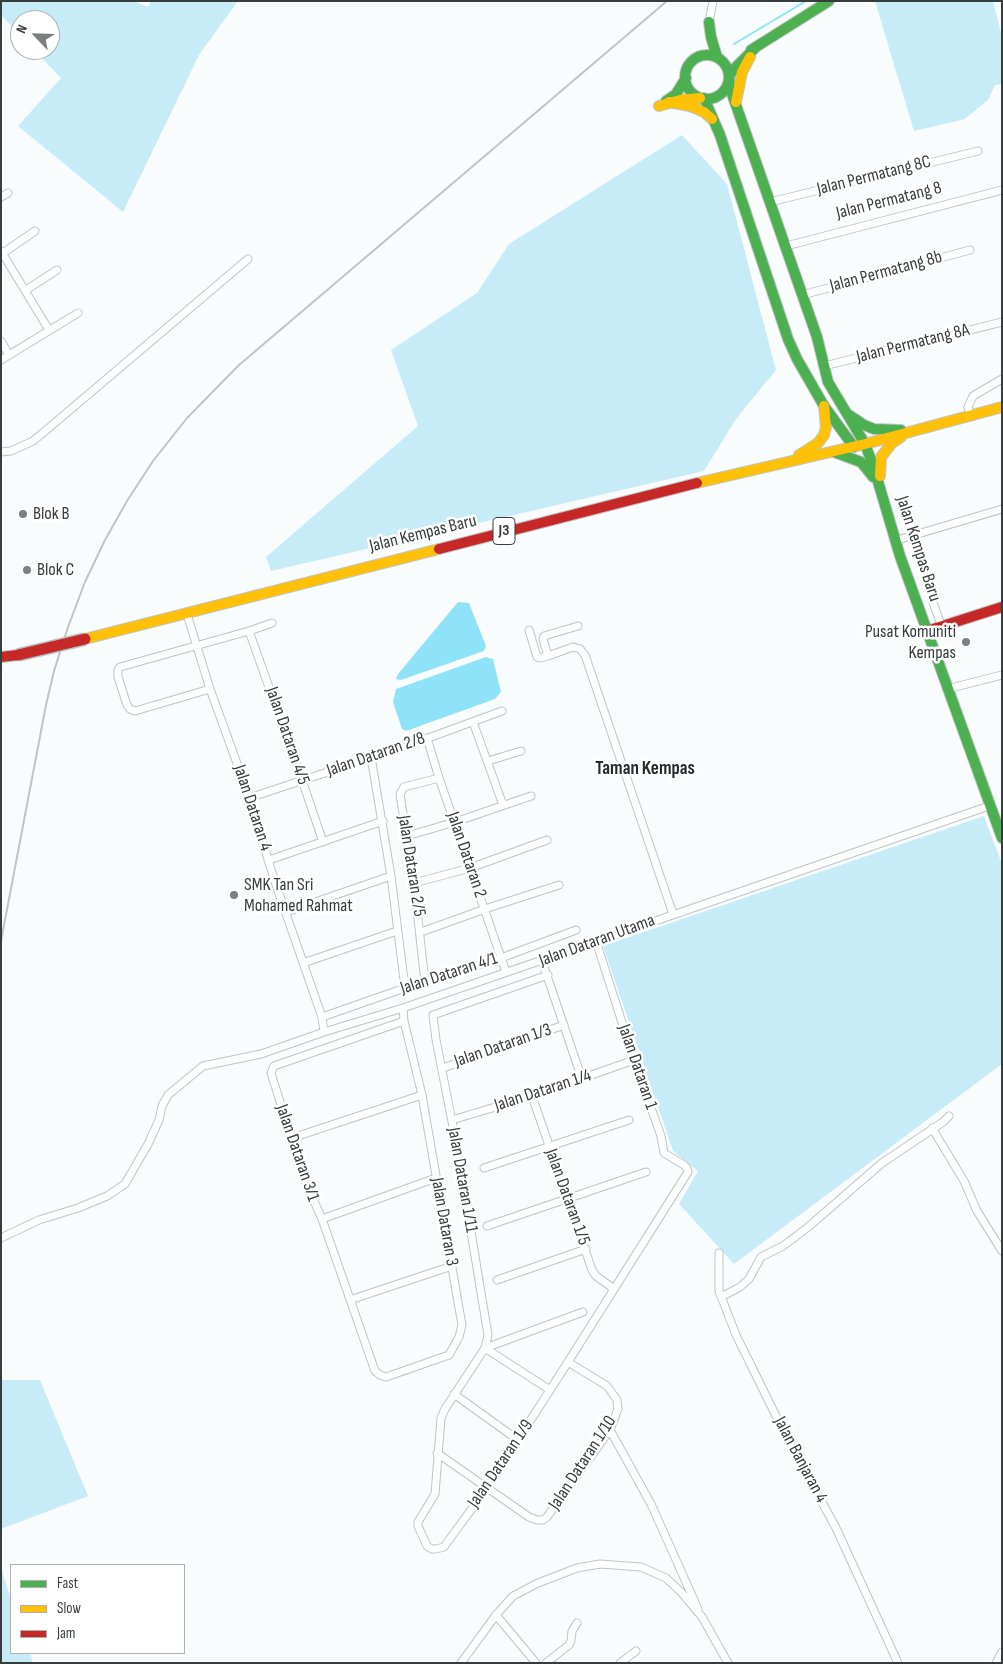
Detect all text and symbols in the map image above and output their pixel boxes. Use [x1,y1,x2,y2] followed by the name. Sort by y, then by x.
[10,10,60,60] north arrow
[12,22,31,36] text: N
[815,151,933,201] street label: Jalan Permatang 8C
[834,177,944,225] street label: Jalan Permatang 8
[827,247,945,297] street label: Jalan Permatang 8b
[854,320,972,368] street label: Jalan Permatang 8A
[891,494,945,604] street label: Jalan Kempas Baru
[33,503,70,525] place label: Blok B
[17,508,29,520] marker: Blok B
[367,510,479,558] street label: Jalan Kempas Baru
[493,518,515,544] road number: J3
[37,559,74,581] place label: Blok C
[21,564,33,576] marker: Blok C
[865,621,956,664] place label: Pusat Komuniti Kempas
[960,636,972,648] marker: Pusat Komuniti Kempas
[260,684,314,788] street label: Jalan Dataran 4/5
[324,728,428,782] street label: Jalan Dataran 2/8
[595,758,695,780] district label: Taman Kempas
[228,762,276,854] street label: Jalan Dataran 4
[441,809,491,901] street label: Jalan Dataran 2
[392,814,430,918] street label: Jalan Dataran 2/5
[244,874,353,916] place label: SMK Tan Sri Mohamed Rahmat
[228,889,240,901] marker: SMK Tan Sri Mohamed Rahmat
[536,910,658,972] street label: Jalan Dataran Utama
[398,948,500,1000] street label: Jalan Dataran 4/1
[452,1019,554,1073] street label: Jalan Dataran 1/3
[612,1022,662,1112] street label: Jalan Dataran 1
[492,1065,594,1117] street label: Jalan Dataran 1/4
[270,1102,324,1204] street label: Jalan Dataran 3/1
[442,1126,482,1234] street label: Jalan Dataran 1/11
[540,1146,594,1248] street label: Jalan Dataran 1/5
[426,1176,462,1268] street label: Jalan Dataran 3
[545,1412,621,1514] street label: Jalan Dataran 1/10
[768,1413,832,1507] street label: Jalan Banjaran 4
[464,1416,538,1512] street label: Jalan Dataran 1/9
[10,1564,185,1654] legend
[57,1574,78,1593] text: Fast
[57,1599,81,1618] text: Slow
[57,1624,75,1643] text: Jam

